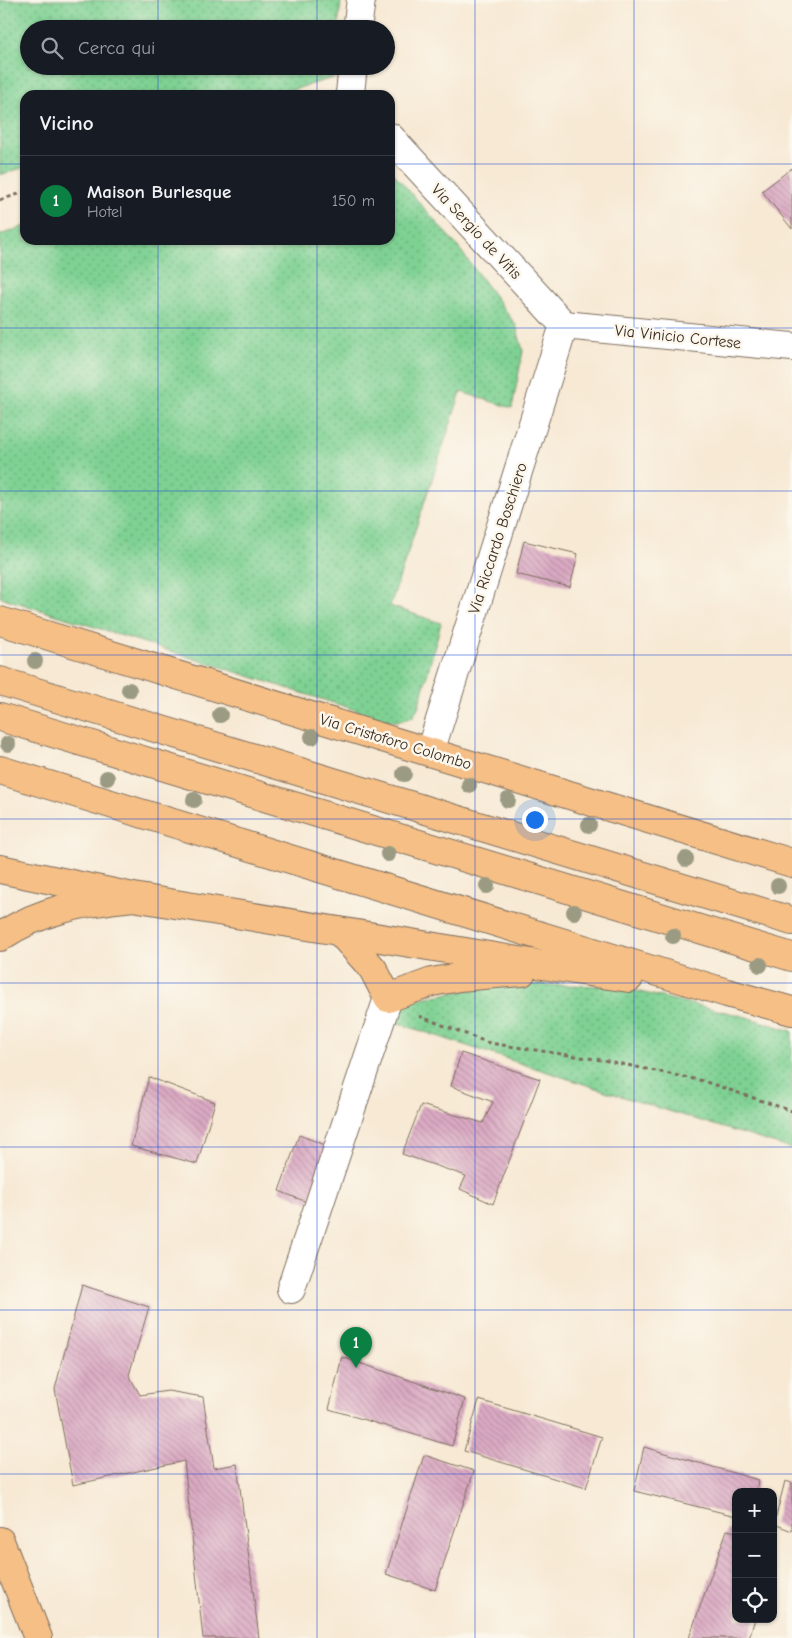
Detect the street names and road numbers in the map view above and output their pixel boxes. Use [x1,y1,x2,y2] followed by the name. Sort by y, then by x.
[428,180,525,283] street label: Via Sergio de Vitis
[614,321,742,353] street label: Via Vinicio Cortese
[465,460,531,616] street label: Via Riccardo Boschiero
[318,710,474,774] street label: Via Cristoforo Colombo

